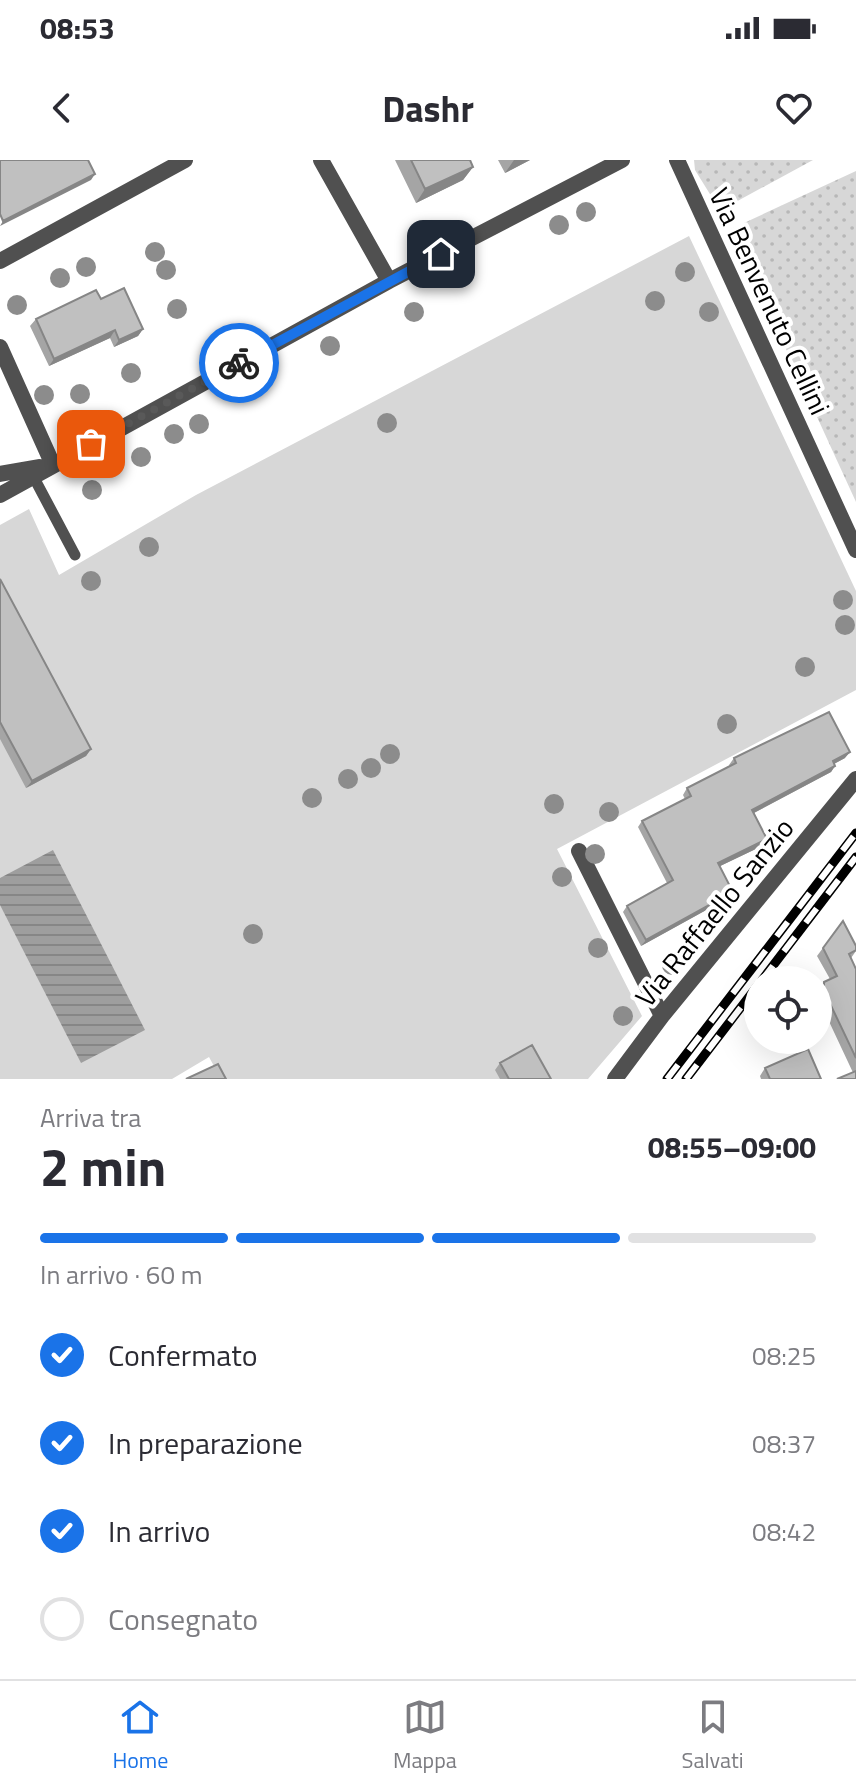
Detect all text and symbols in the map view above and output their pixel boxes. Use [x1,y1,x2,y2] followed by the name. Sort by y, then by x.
[40,5,115,51] text: 08:53
[382,81,474,136] text: Dashr
[40,86,84,130] icon: back
[772,86,816,130] icon: heart
[698,180,842,422] street label: Via Benvenuto Cellini
[407,220,475,288] pin
[419,232,463,276] icon: home
[199,323,279,403] courier
[217,341,261,385] icon: bike
[57,410,125,478] pin
[69,422,113,466] icon: bag
[624,808,804,1016] street label: Via Raffaello Sanzio
[744,966,832,1054] map controls
[744,966,832,1054] button: locate
[40,1098,141,1137] text: Arriva tra
[648,1124,816,1170] text: 08:55–09:00
[40,1127,166,1206] text: 2 min
[40,1255,202,1294] text: In arrivo · 60 m
[108,1332,258,1378] text: Confermato
[40,1333,84,1377] icon: check
[752,1336,816,1375] text: 08:25
[108,1420,303,1466] text: In preparazione
[40,1421,84,1465] icon: check
[752,1424,816,1463] text: 08:37
[108,1508,210,1554] text: In arrivo
[40,1509,84,1553] icon: check
[752,1512,816,1551] text: 08:42
[108,1596,258,1642] text: Consegnato
[112,1695,168,1777] tab: Home
[393,1695,457,1777] tab: Mappa
[682,1695,744,1777] tab: Salvati

